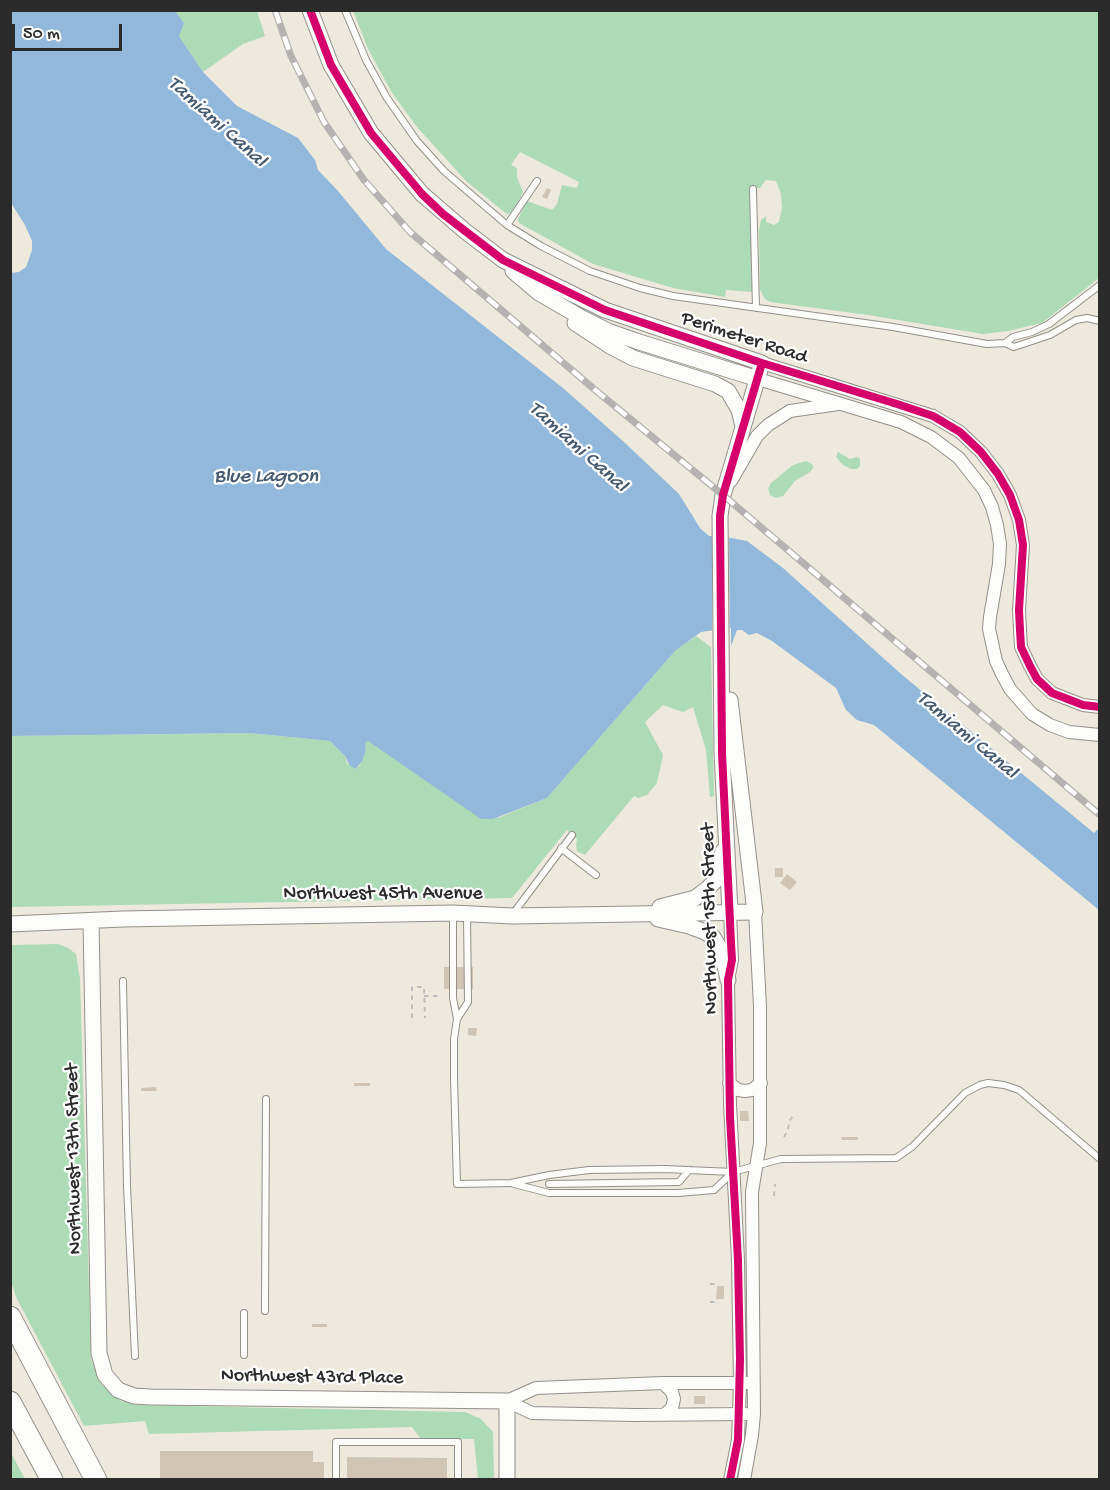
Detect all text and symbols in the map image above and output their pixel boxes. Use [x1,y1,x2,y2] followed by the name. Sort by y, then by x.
[15,12,124,50] scale bar
[23,24,60,45] text: 50 m
[161,72,271,174] water label: Tamiami Canal
[678,307,810,371] street label: Perimeter Road
[522,397,632,499] water label: Tamiami Canal
[214,465,318,491] water label: Blue Lagoon
[910,686,1022,786] water label: Tamiami Canal
[697,823,725,1015] street label: Northwest 15th Street
[283,883,483,907] street label: Northwest 45th Avenue
[61,1063,89,1255] street label: Northwest 13th Street
[221,1364,403,1392] street label: Northwest 43rd Place

